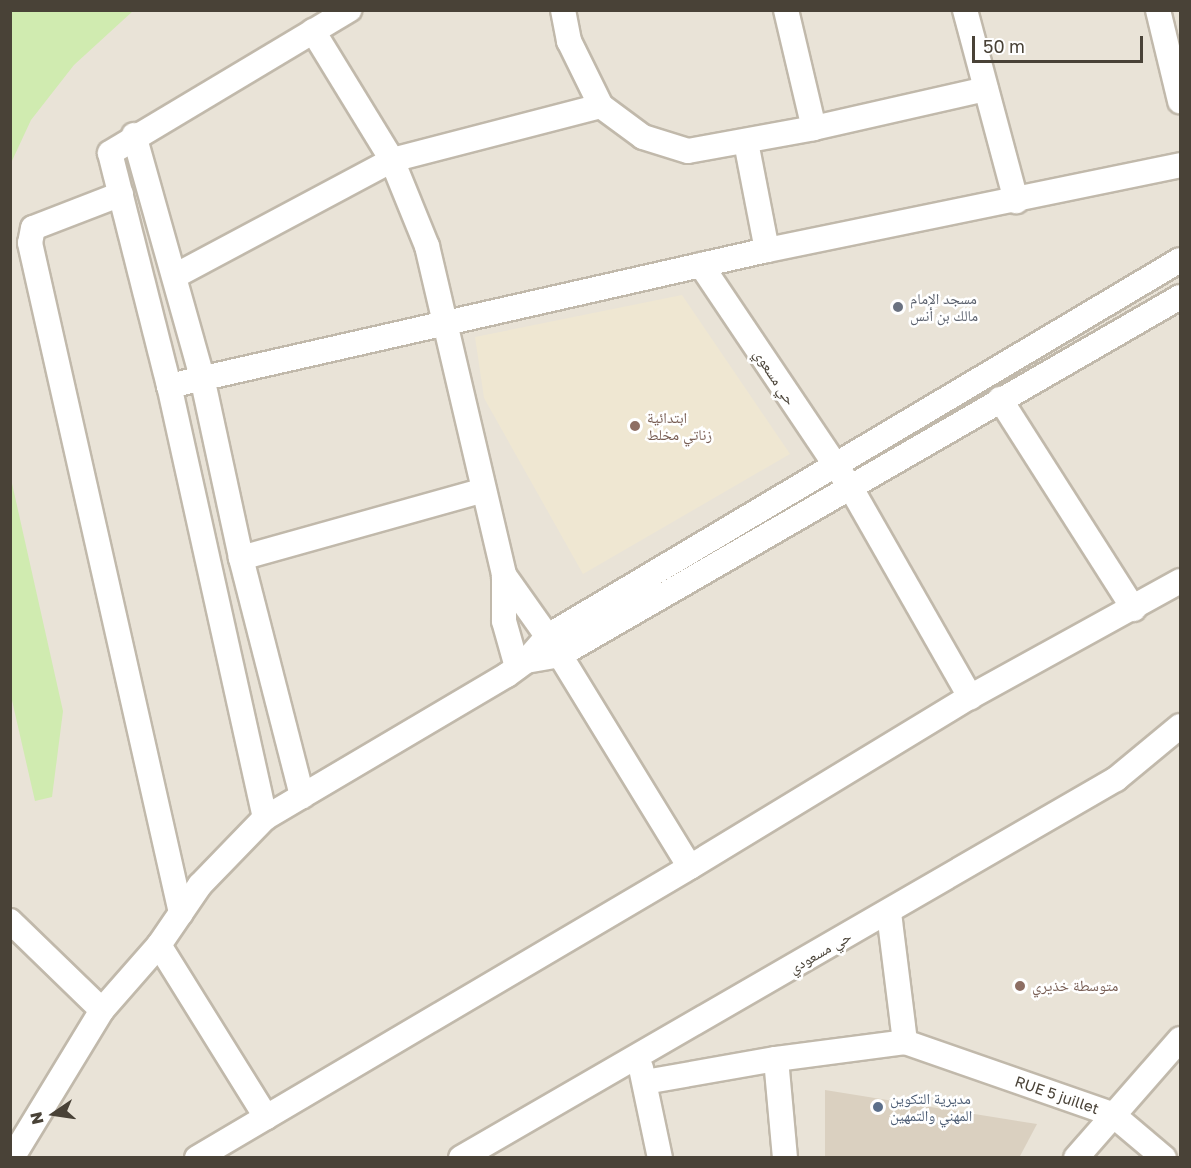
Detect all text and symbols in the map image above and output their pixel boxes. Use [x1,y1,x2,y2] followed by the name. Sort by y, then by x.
[975,24,1146,62] scale bar
[983,35,1025,57] text: 50 m
[910,289,978,324] place label: مسجد الإمام مالك بن أنس
[891,300,905,314] marker: مسجد الإمام مالك بن أنس
[750,346,800,408] street label: حي مسعوي
[647,408,712,443] place label: ابتدائية زناتي مخلط
[628,419,642,433] marker: ابتدائية زناتي مخلط
[786,927,854,977] street label: حي مسعودي
[1032,977,1118,995] place label: متوسطة خذيري
[1013,979,1027,993] marker: متوسطة خذيري
[1013,1072,1101,1118] street label: RUE 5 juillet
[24,1084,84,1144] north arrow
[890,1089,972,1124] place label: مديرية التكوين المهني والتمهين
[871,1100,885,1114] marker: مديرية التكوين المهني والتمهين
[25,1110,48,1126] text: N

